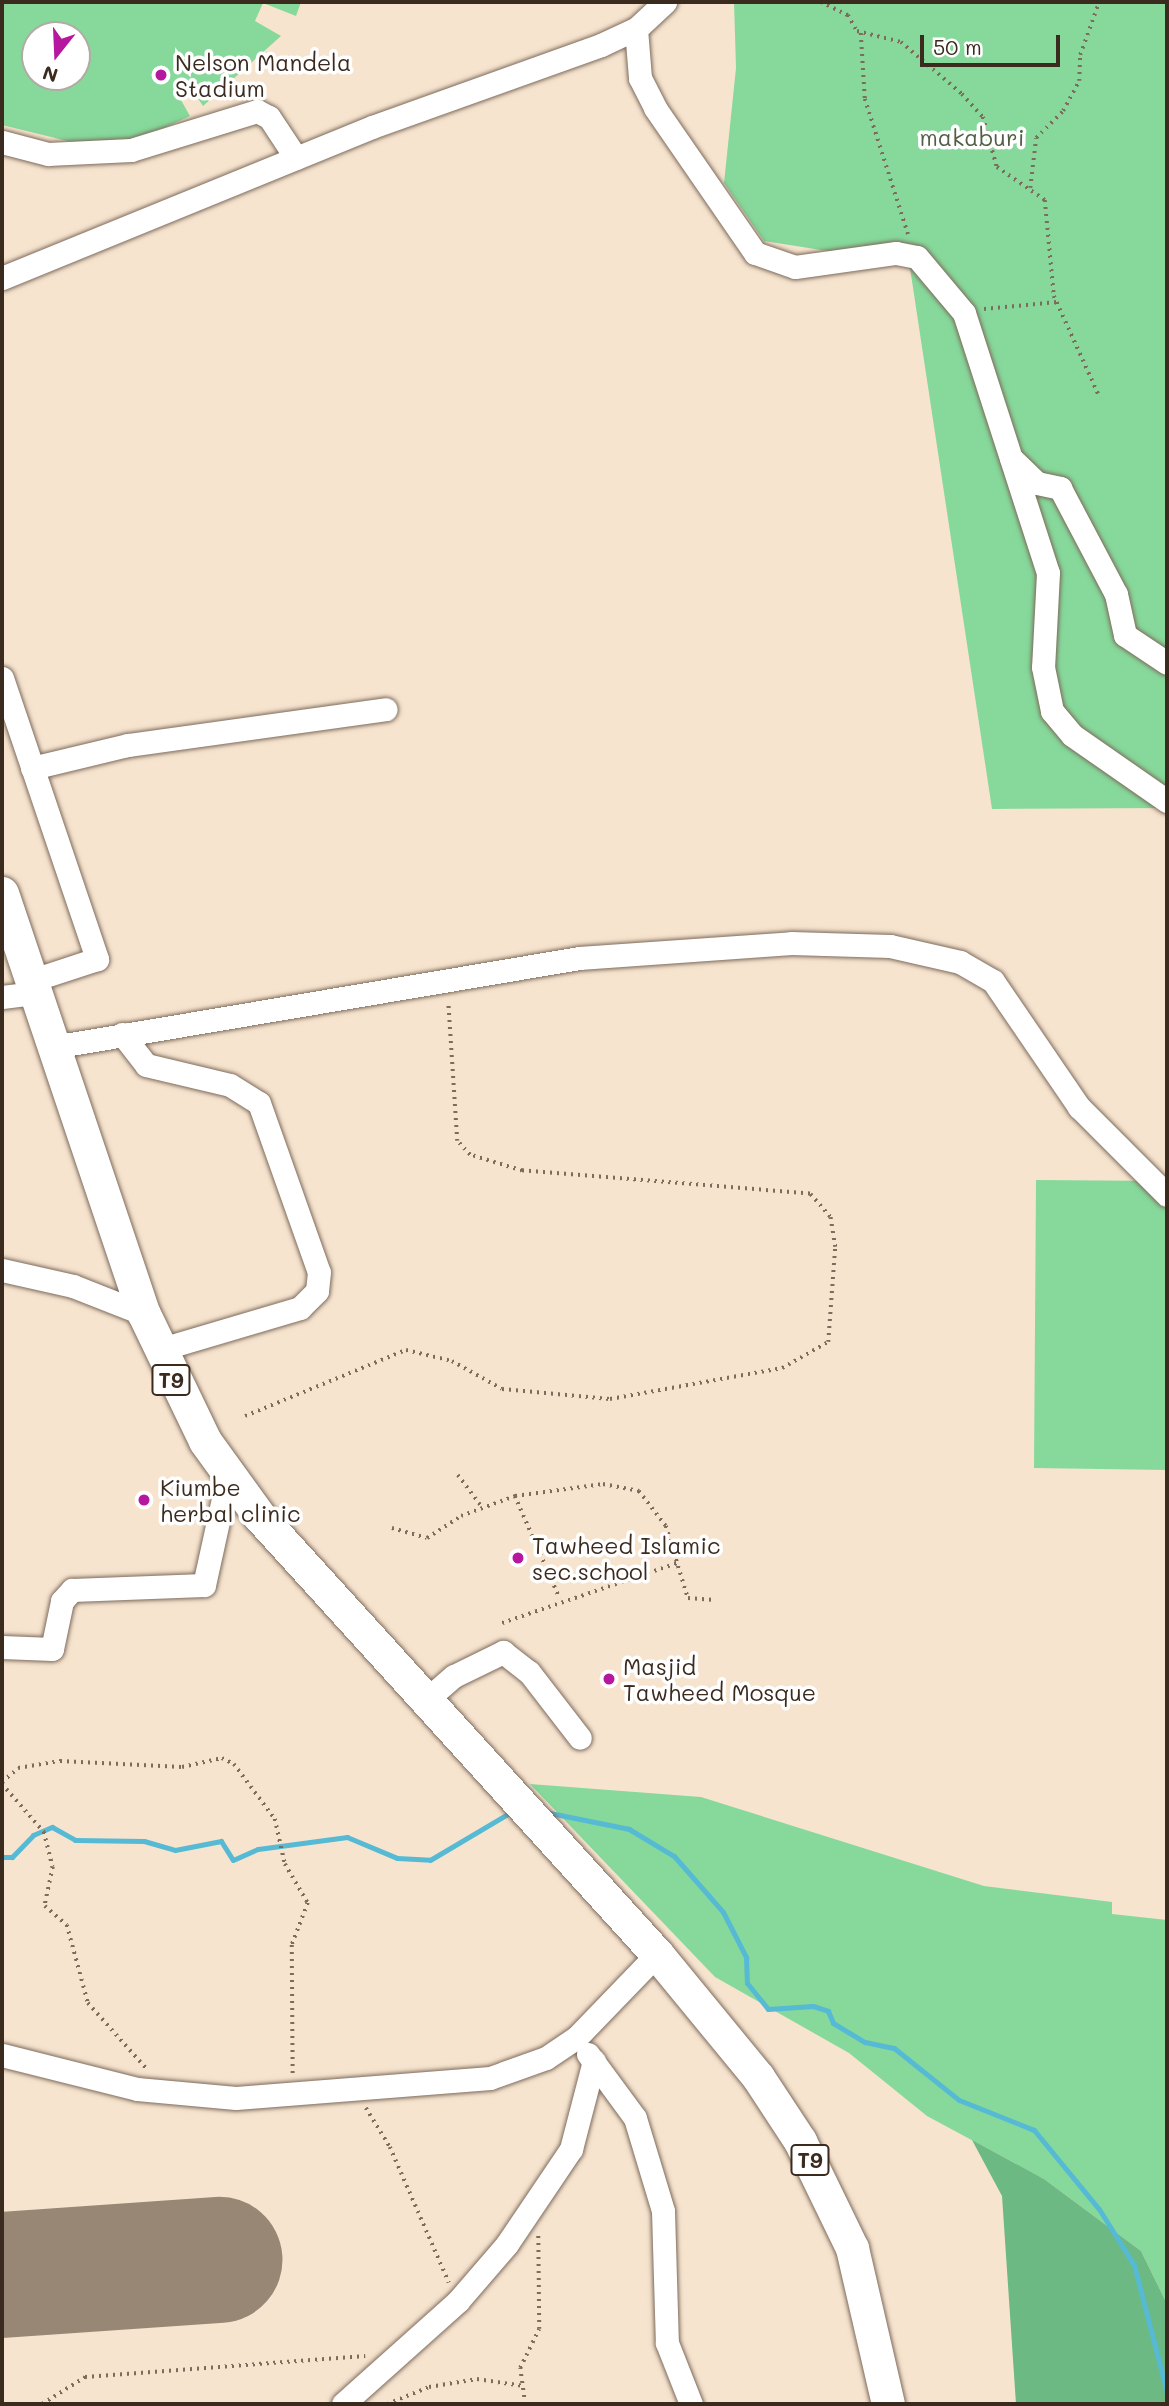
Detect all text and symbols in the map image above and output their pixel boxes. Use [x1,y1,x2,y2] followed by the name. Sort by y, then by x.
[21,21,91,91] north arrow
[924,21,1064,65] scale bar
[933,33,982,60] text: 50 m
[175,48,351,102] place label: Nelson Mandela Stadium
[39,60,61,89] text: N
[153,67,169,83] marker: Nelson Mandela Stadium
[919,123,1025,151] park label: makaburi
[150,1362,192,1398] road number: T9
[160,1473,301,1527] place label: Kiumbe herbal clinic
[134,1490,154,1510] marker: Kiumbe herbal clinic
[532,1531,721,1585] place label: Tawheed Islamic sec.school
[510,1550,526,1566] marker: Tawheed Islamic sec.school
[623,1652,816,1706] place label: Masjid Tawheed Mosque
[601,1671,617,1687] marker: Masjid Tawheed Mosque
[789,2142,831,2178] road number: T9

